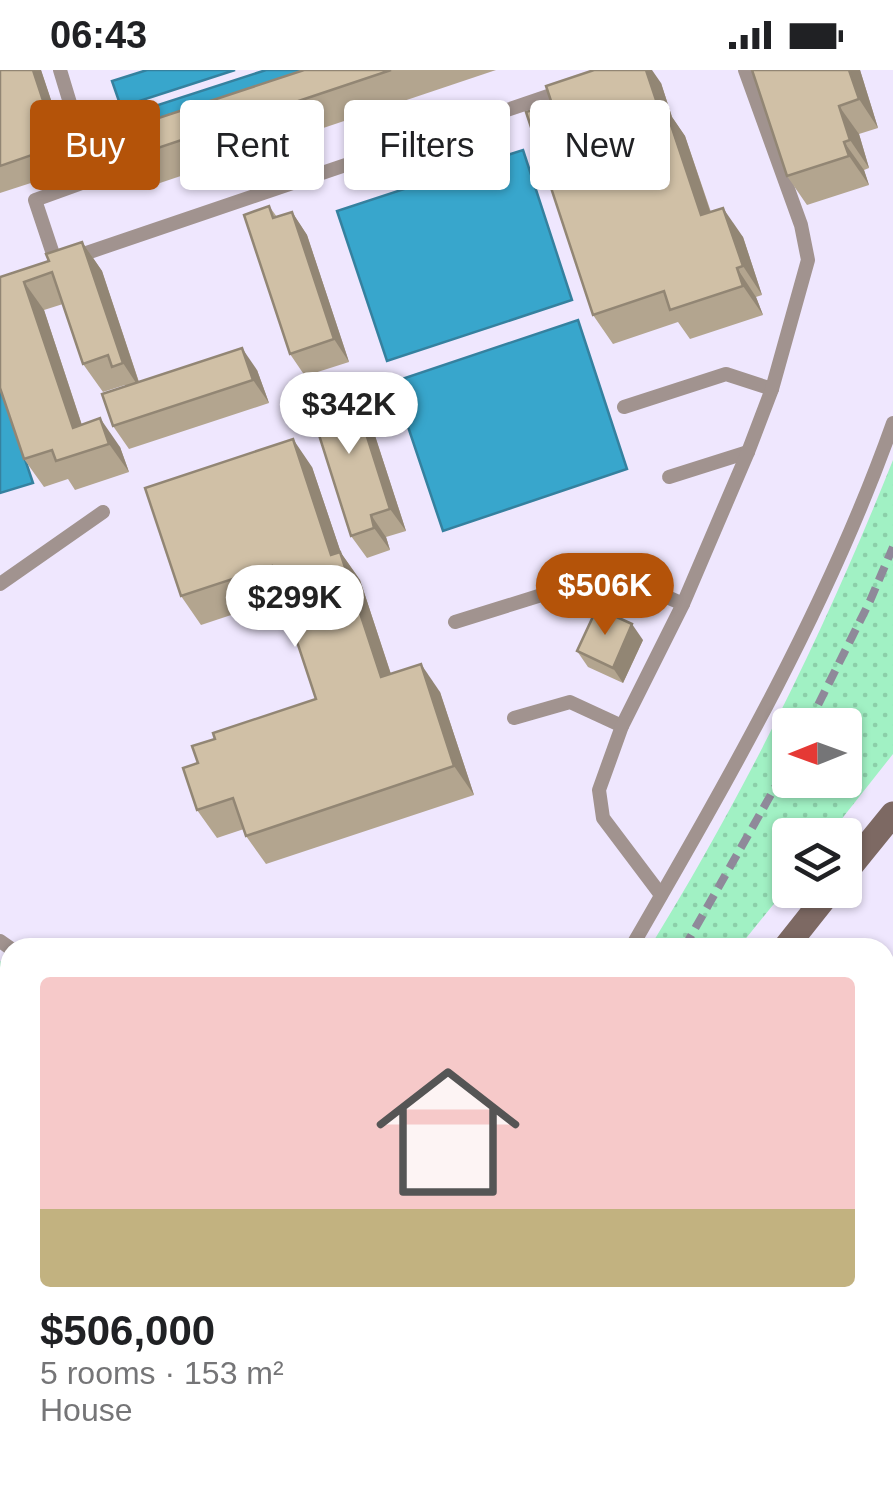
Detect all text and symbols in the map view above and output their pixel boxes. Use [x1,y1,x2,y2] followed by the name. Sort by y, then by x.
[50,14,147,56] text: 06:43
[30,100,160,190] chip: Buy
[180,100,324,190] chip: Rent
[344,100,510,190] chip: Filters
[530,100,670,190] chip: New
[279,372,419,457] pin: $342K
[302,386,396,422] text: $342K
[535,553,675,638] pin: $506K
[225,565,365,650] pin: $299K
[558,567,652,603] text: $506K
[248,579,342,615] text: $299K
[772,708,862,798] north arrow
[772,708,862,908] map controls
[772,818,862,908] button: layers
[358,1042,538,1222] icon: home
[40,1307,215,1354] text: $506,000
[40,1355,284,1391] text: 5 rooms · 153 m²
[40,1392,133,1428] text: House

